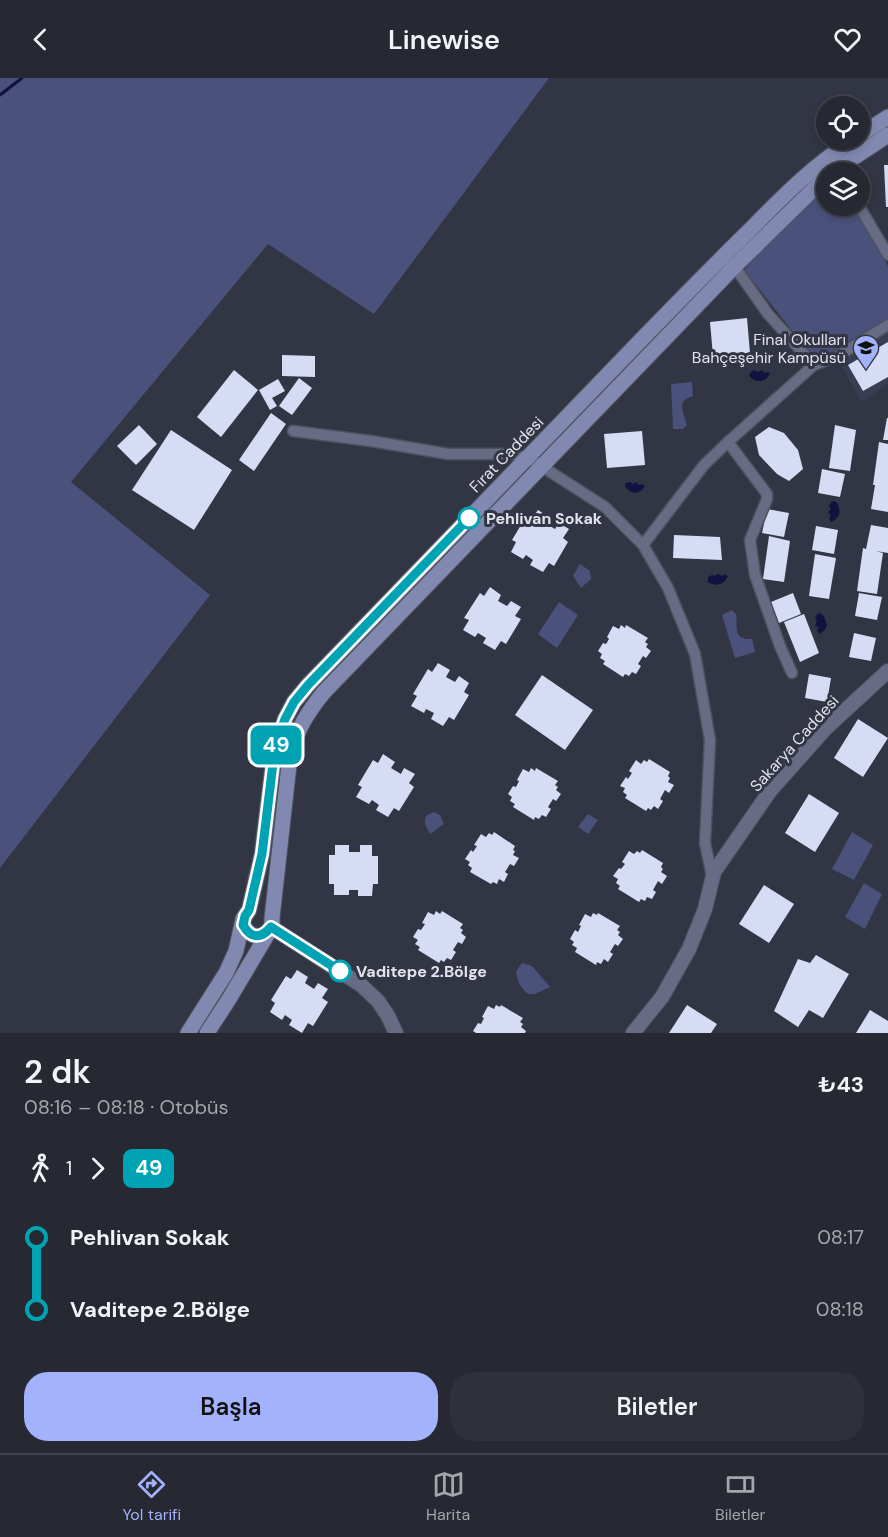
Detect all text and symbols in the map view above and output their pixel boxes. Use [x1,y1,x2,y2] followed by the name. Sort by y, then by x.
[388,22,500,57] text: Linewise
[24,23,57,56] icon: back
[831,23,864,56] icon: heart
[816,96,870,216] map controls
[816,96,870,150] button: locate
[816,162,870,216] button: layers
[692,329,846,368] place label: Final Okulları Bahçeşehir Kampüsü
[851,333,881,371] school or university icon: Final Okulları Bahçeşehir Kampüsü
[465,412,548,497] street label: Fırat Caddesi
[458,507,480,529] marker: Pehlivan Sokak
[486,508,603,529] place label: Pehlivan Sokak
[745,691,843,796] street label: Sakarya Caddesi
[249,726,303,764] line badge: 49
[263,731,290,759] text: 49
[329,960,351,982] marker: Vaditepe 2.Bölge
[356,961,487,982] place label: Vaditepe 2.Bölge
[24,1050,91,1093] text: 2 dk
[818,1070,864,1099] text: ₺43
[24,1094,229,1120] text: 08:16 – 08:18 · Otobüs
[24,1152,57,1185] icon: walk
[81,1152,114,1185] icon: forward
[135,1154,162,1182] text: 49
[66,1155,72,1181] text: 1
[70,1223,230,1252] text: Pehlivan Sokak
[817,1224,864,1250] text: 08:17
[70,1295,250,1324] text: Vaditepe 2.Bölge
[816,1296,864,1322] text: 08:18
[24,1372,438,1441] button: Başla
[450,1372,864,1441] button: Biletler
[122,1468,181,1525] tab: Yol tarifi
[426,1468,470,1525] tab: Harita
[715,1468,766,1525] tab: Biletler

